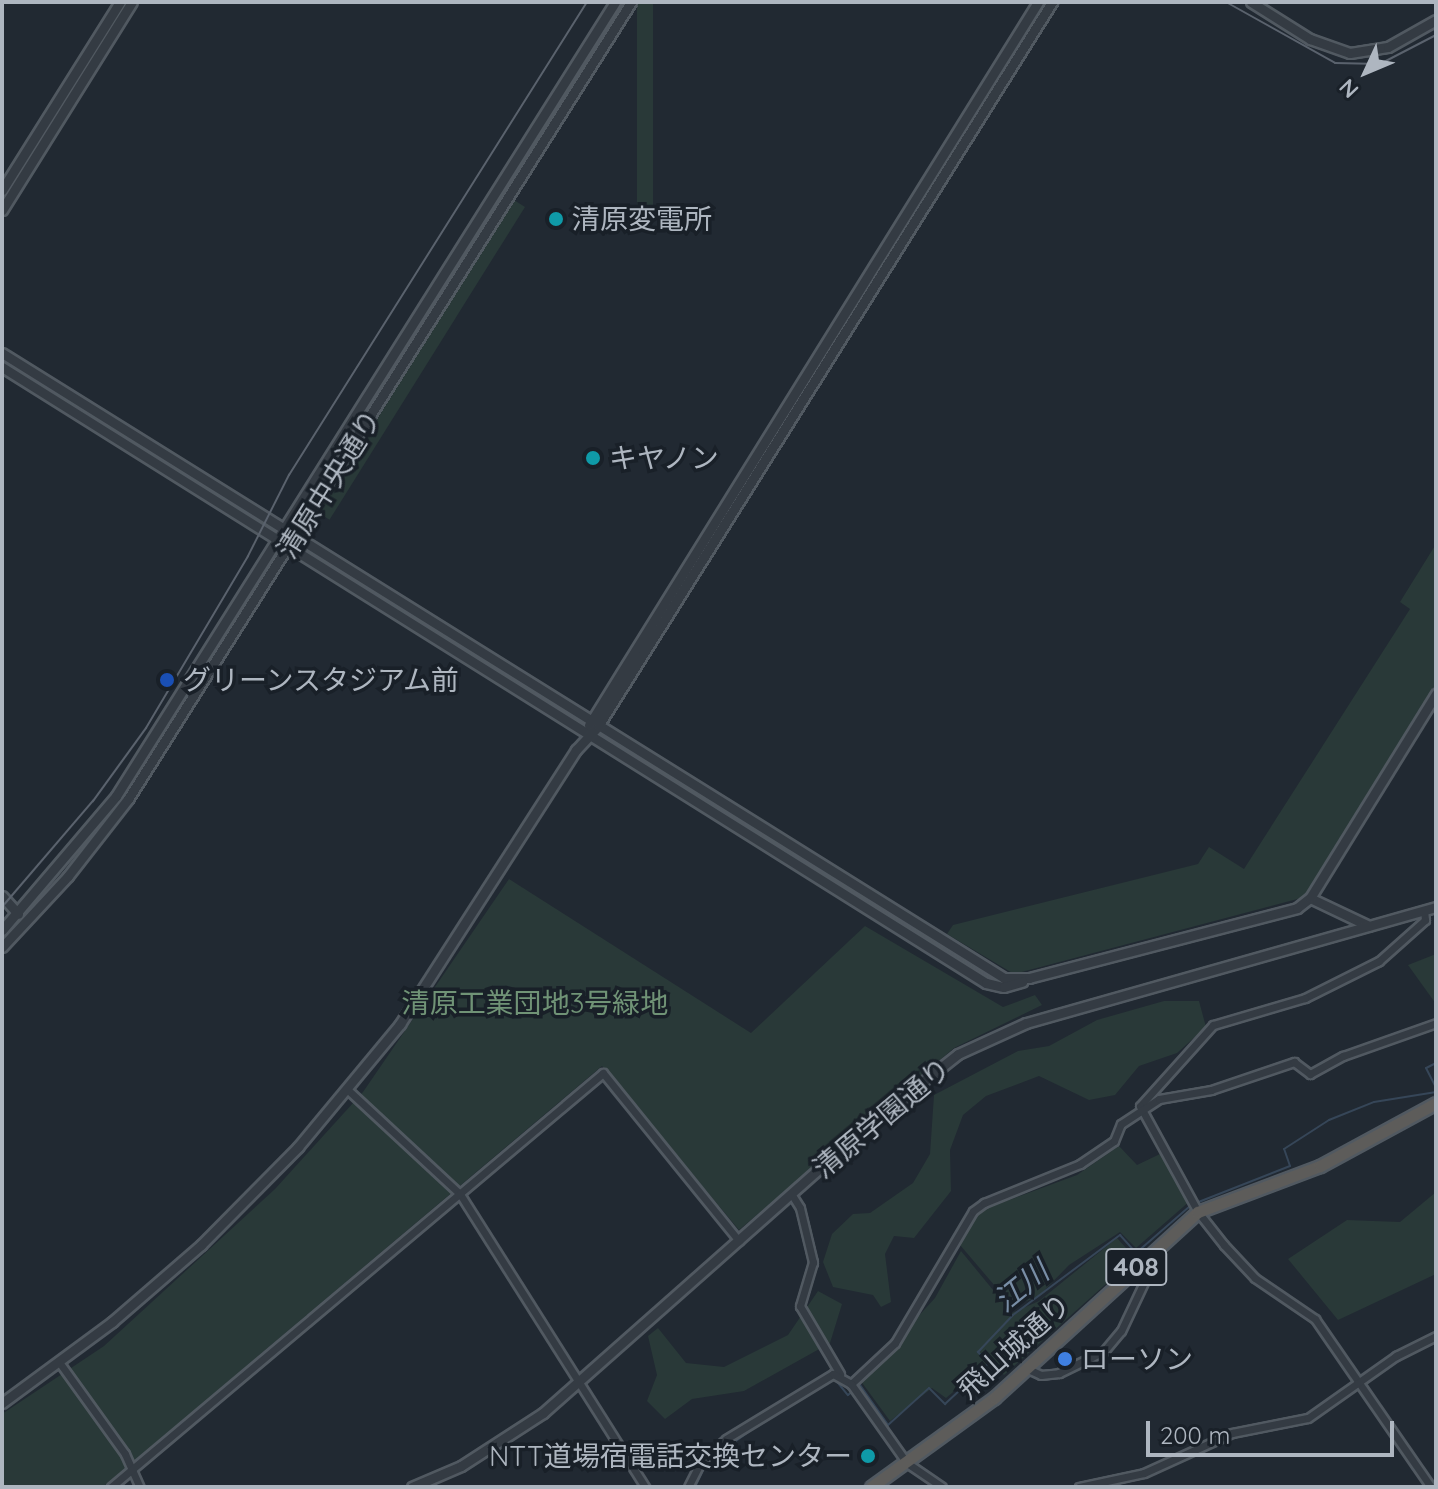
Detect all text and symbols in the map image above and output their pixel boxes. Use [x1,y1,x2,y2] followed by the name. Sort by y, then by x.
[1326,32,1406,112] north arrow
[1333,73,1364,104] text: N
[572,202,712,236] place label: 清原変電所
[547,210,565,228] marker: 清原変電所
[270,404,388,564] street label: 清原中央通り
[609,441,721,475] place label: キヤノン
[584,449,602,467] marker: キヤノン
[183,663,463,697] place label: グリーンスタジアム前
[158,671,176,689] marker: グリーンスタジアム前
[402,986,668,1020] park label: 清原工業団地3号緑地
[807,1051,957,1185] street label: 清原学園通り
[1104,1245,1168,1289] road number: 408
[986,1253,1056,1319] water label: 江川
[951,1287,1077,1405] street label: 飛山城通り
[1081,1342,1193,1376] place label: ローソン
[1056,1350,1074,1368] marker: ローソン
[1150,1405,1398,1455] scale bar
[1160,1420,1230,1450] text: 200 m
[489,1439,852,1473] place label: NTT道場宿電話交換センター
[859,1447,877,1465] marker: NTT道場宿電話交換センター

